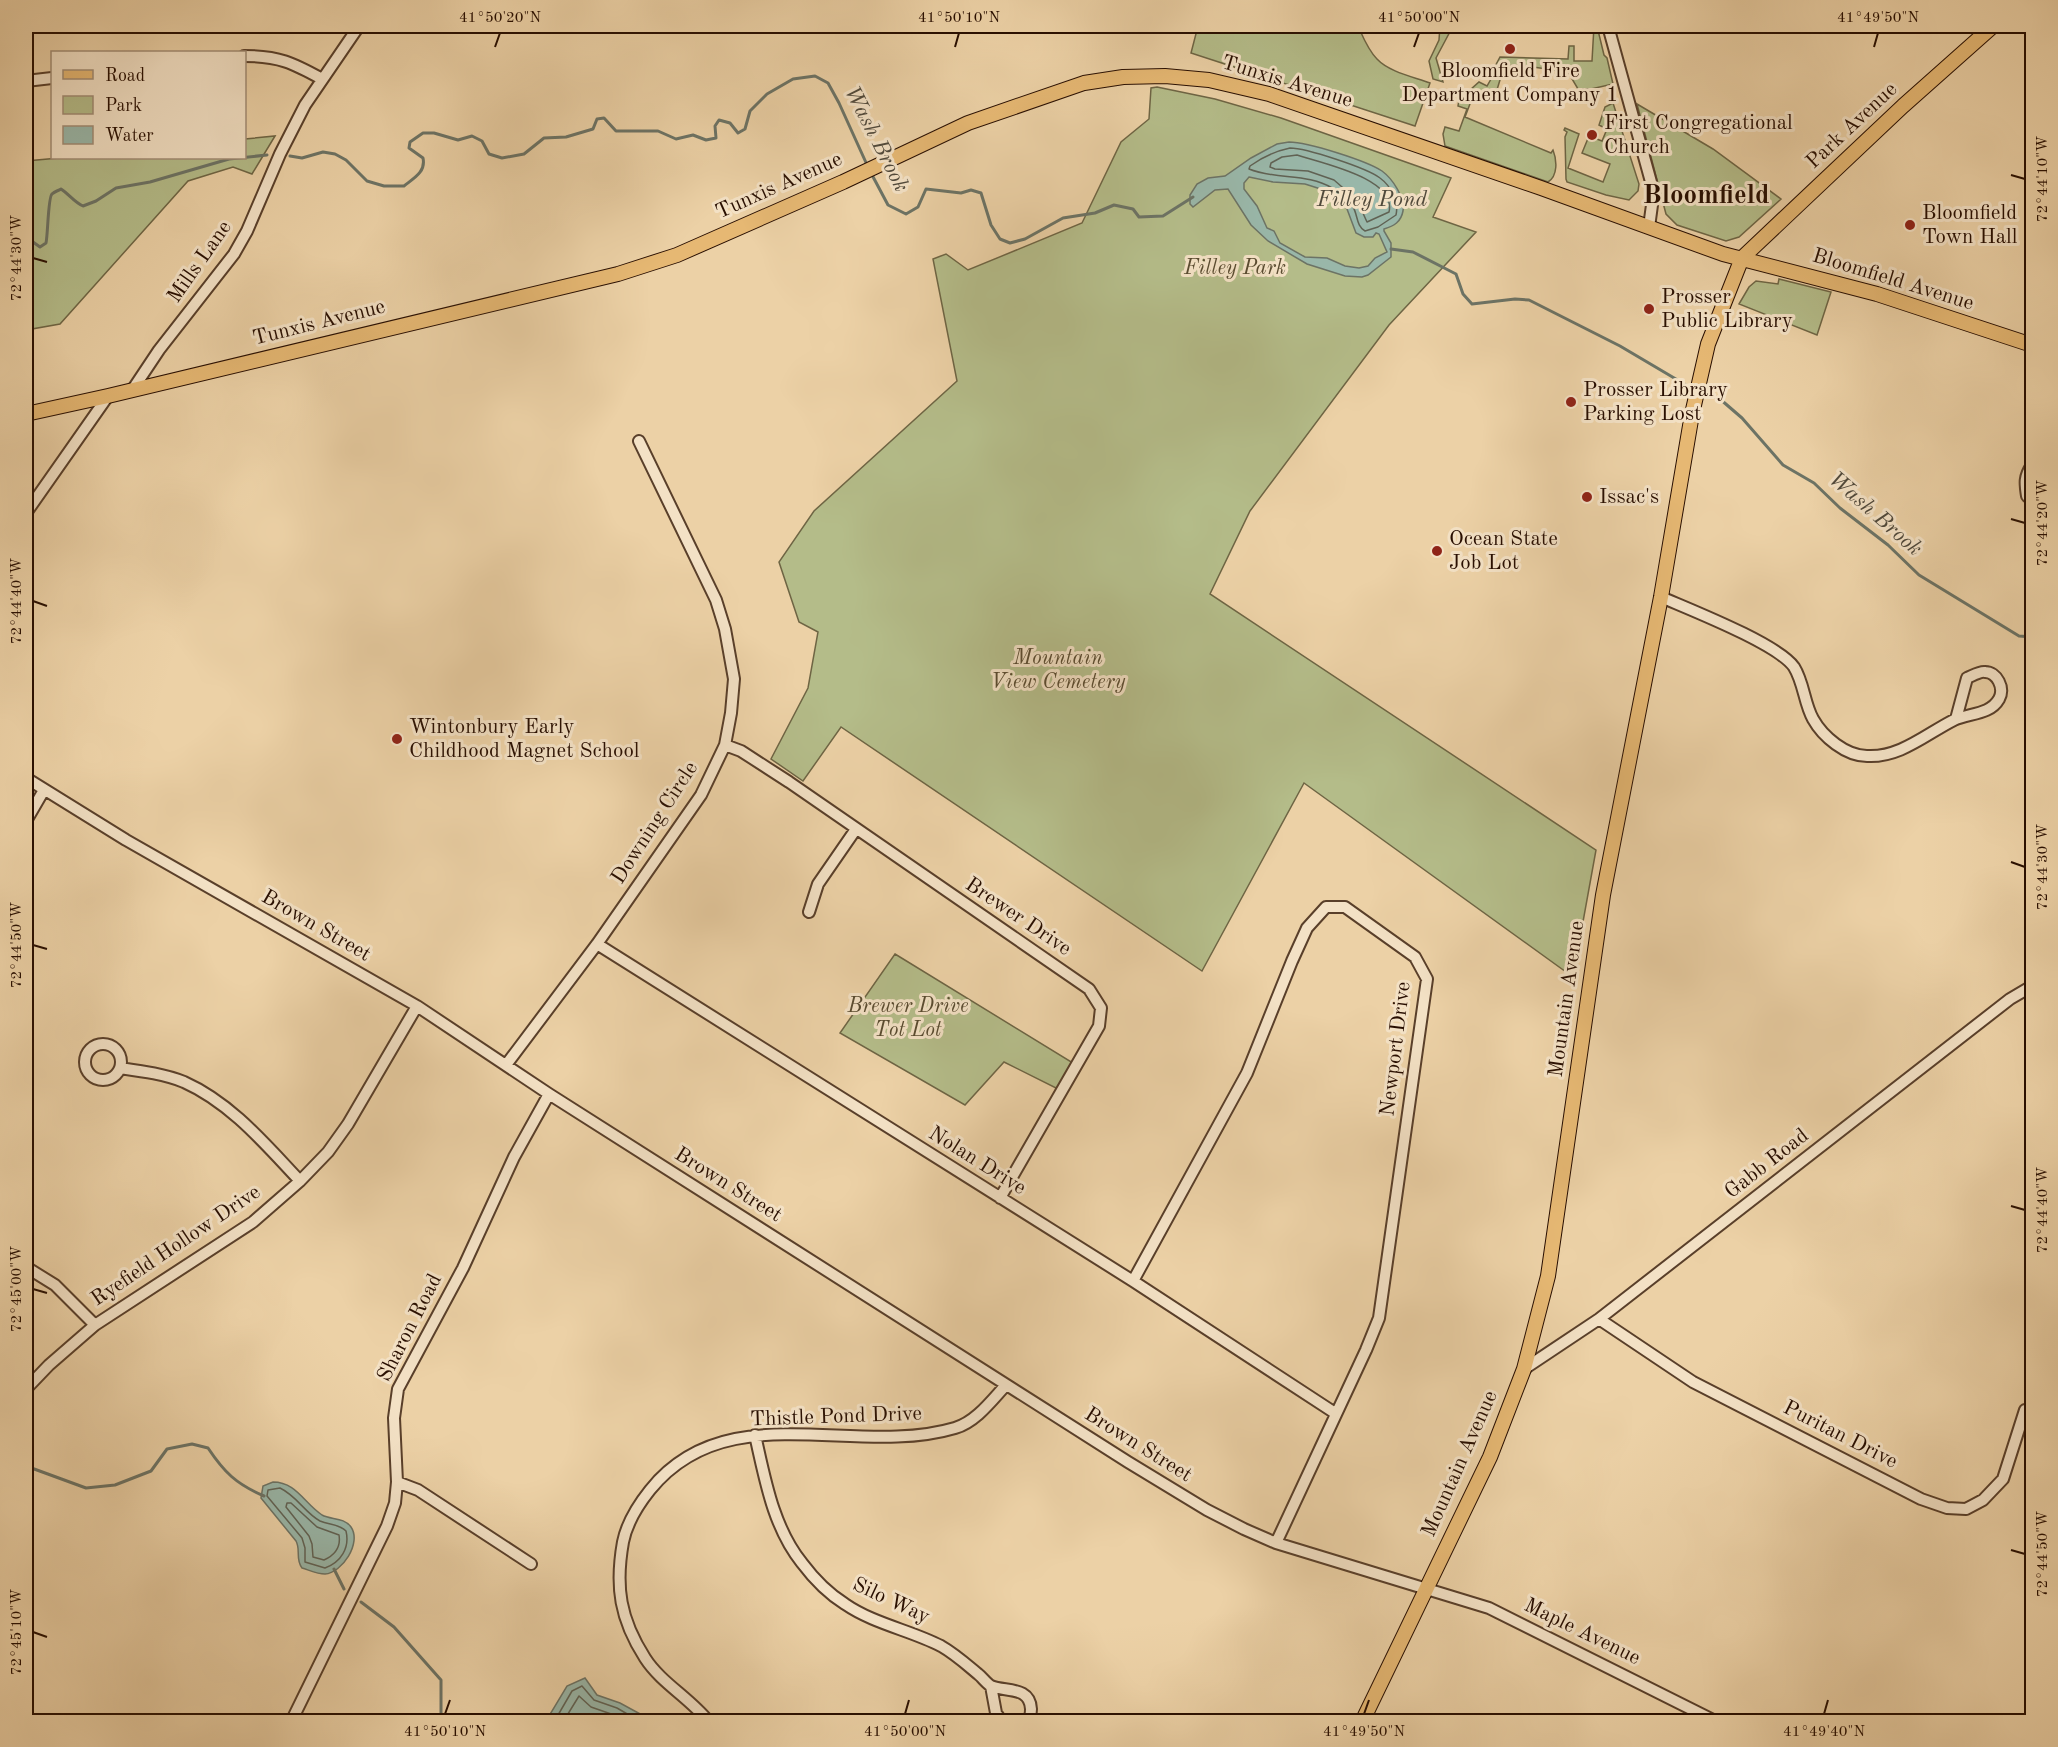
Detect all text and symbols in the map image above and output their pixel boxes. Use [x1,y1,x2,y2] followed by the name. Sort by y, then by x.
[459,11,541,26] text: 41°50'20"N
[918,11,1000,26] text: 41°50'10"N
[1378,11,1460,26] text: 41°50'00"N
[1837,11,1919,26] text: 41°49'50"N
[1503,42,1517,56] marker: Bloomfield Fire Department Company 1
[51,51,246,159] legend
[1219,52,1355,112] street label: Tunxis Avenue
[1401,61,1619,106] place label: Bloomfield Fire Department Company 1
[105,67,145,85] text: Road
[1802,79,1902,173] street label: Park Avenue
[840,82,912,196] water label: Wash Brook
[105,97,142,115] text: Park
[1604,113,1793,158] place label: First Congregational Church
[105,127,154,145] text: Water
[1585,128,1599,142] marker: First Congregational Church
[2036,136,2051,222] text: 72°44'10"W
[713,149,845,223] street label: Tunxis Avenue
[1642,182,1770,209] district label: Bloomfield
[1316,189,1427,211] water label: Filley Pond
[1922,203,2018,248] place label: Bloomfield Town Hall
[10,215,25,301] text: 72°44'30"W
[164,217,236,307] street label: Mills Lane
[1903,218,1917,232] marker: Bloomfield Town Hall
[1810,245,1976,315] street label: Bloomfield Avenue
[1183,258,1286,279] park label: Filley Park
[1661,287,1793,332] place label: Prosser Public Library
[251,296,387,350] street label: Tunxis Avenue
[1642,302,1656,316] marker: Prosser Public Library
[1583,380,1728,425] place label: Prosser Library Parking Lost
[1564,395,1578,409] marker: Prosser Library Parking Lost
[1824,468,1926,561] water label: Wash Brook
[2036,480,2051,566] text: 72°44'20"W
[1599,487,1659,508] place label: Issac's
[1580,490,1594,504] marker: Issac's
[1449,529,1558,574] place label: Ocean State Job Lot
[1430,544,1444,558] marker: Ocean State Job Lot
[10,558,25,644] text: 72°44'40"W
[991,648,1126,693] park label: Mountain View Cemetery
[409,717,640,762] place label: Wintonbury Early Childhood Magnet School
[390,732,404,746] marker: Wintonbury Early Childhood Magnet School
[608,758,702,888] street label: Downing Circle
[2036,824,2051,910] text: 72°44'30"W
[961,874,1075,960] street label: Brewer Drive
[258,886,374,966] street label: Brown Street
[10,902,25,988] text: 72°44'50"W
[1546,919,1588,1079] street label: Mountain Avenue
[1377,980,1415,1118] street label: Newport Drive
[846,996,969,1041] park label: Brewer Drive Tot Lot
[925,1123,1029,1199] street label: Nolan Drive
[1721,1125,1813,1203] street label: Gabb Road
[671,1144,785,1226] street label: Brown Street
[2036,1167,2051,1253] text: 72°44'40"W
[88,1182,264,1310] street label: Ryefield Hollow Drive
[10,1246,25,1332] text: 72°45'00"W
[374,1271,446,1385] street label: Sharon Road
[1418,1388,1502,1540] street label: Mountain Avenue
[1779,1397,1901,1473] street label: Puritan Drive
[750,1404,922,1430] street label: Thistle Pond Drive
[1081,1404,1195,1486] street label: Brown Street
[2036,1511,2051,1597] text: 72°44'50"W
[849,1574,933,1628] street label: Silo Way
[10,1589,25,1675] text: 72°45'10"W
[1520,1595,1644,1669] street label: Maple Avenue
[404,1725,486,1740] text: 41°50'10"N
[864,1725,946,1740] text: 41°50'00"N
[1323,1725,1405,1740] text: 41°49'50"N
[1783,1725,1865,1740] text: 41°49'40"N

